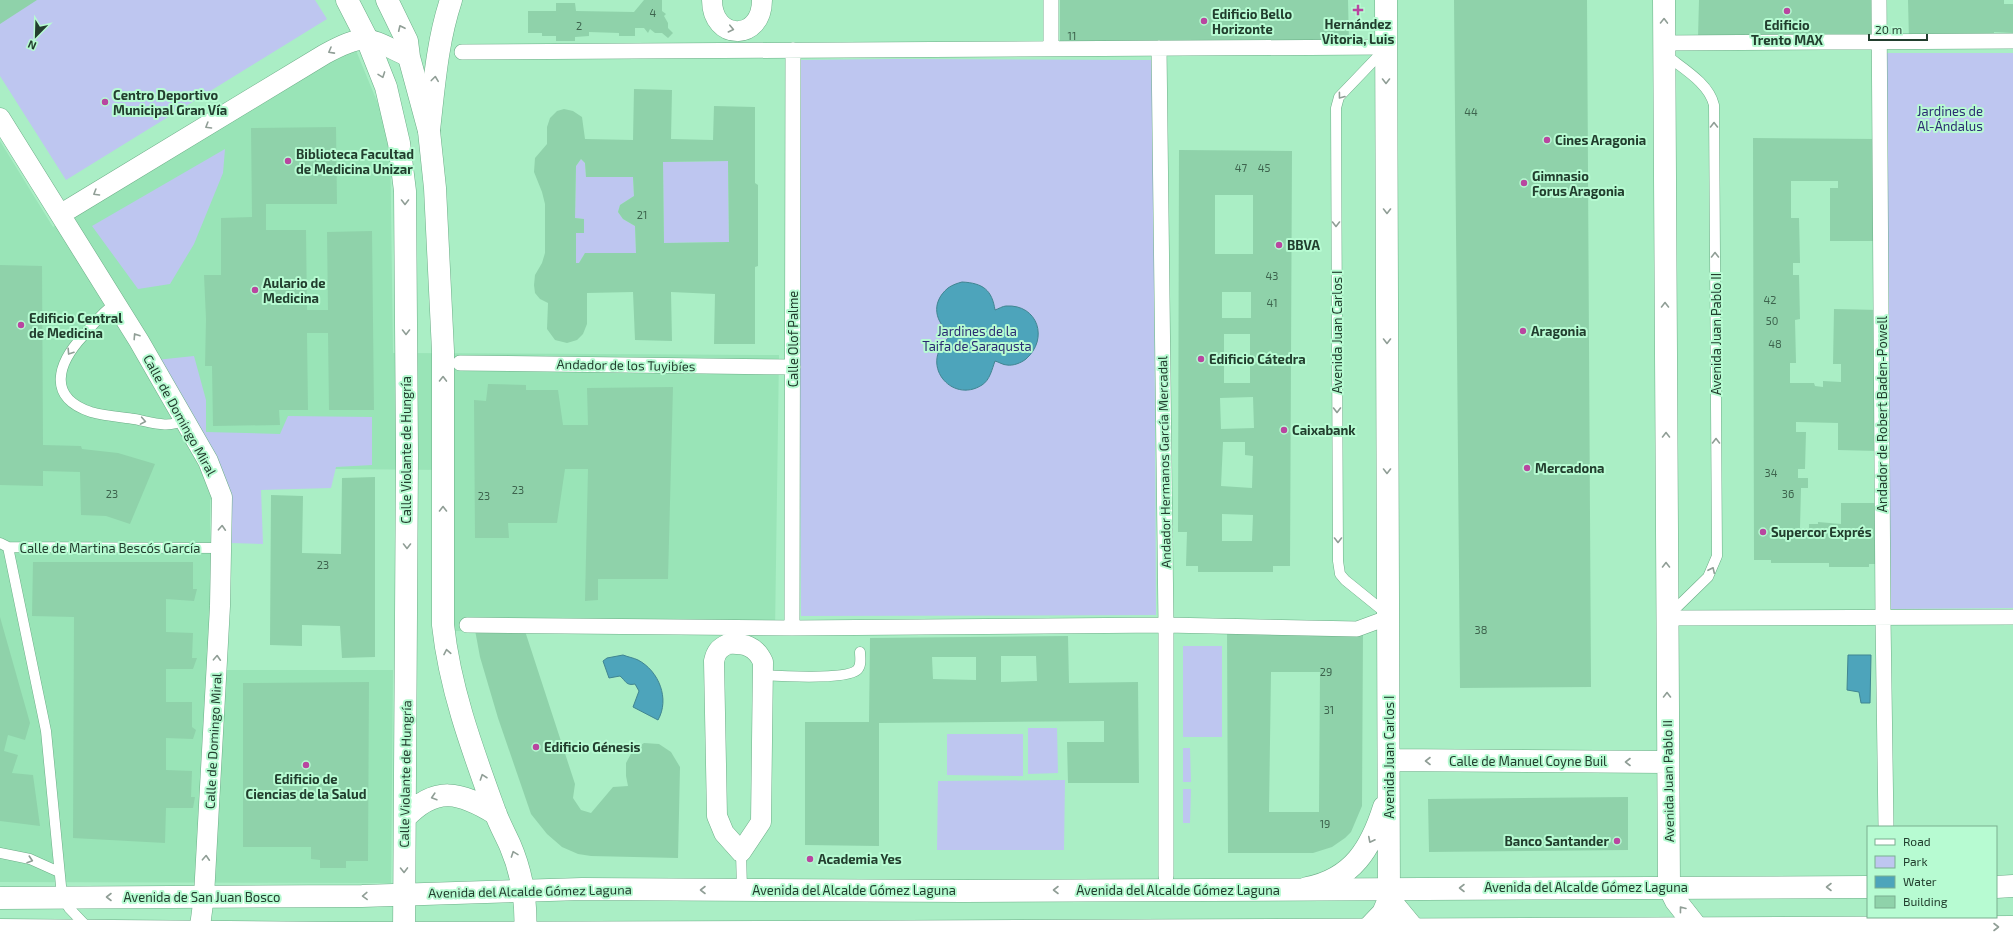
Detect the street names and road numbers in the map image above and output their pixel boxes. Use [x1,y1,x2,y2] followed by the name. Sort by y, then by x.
[1329,271,1345,393] street label: Avenida Juan Carlos I
[1708,273,1724,395] street label: Avenida Juan Pablo II
[785,291,801,387] street label: Calle Olof Palme
[1874,316,1890,512] street label: Andador de Robert Baden-Powell
[140,352,220,478] street label: Calle de Domingo Miral
[556,356,696,374] street label: Andador de los Tuyibíes
[1154,356,1174,568] street label: Andador Hermanos García Mercadal
[398,376,414,524] street label: Calle Violante de Hungría
[20,540,200,556] street label: Calle de Martina Bescós García
[201,673,225,809] street label: Calle de Domingo Miral
[1381,696,1397,818] street label: Avenida Juan Carlos I
[396,700,414,848] street label: Calle Violante de Hungría
[1659,720,1677,842] street label: Avenida Juan Pablo II
[1449,753,1607,769] street label: Calle de Manuel Coyne Buil
[1484,879,1688,895] street label: Avenida del Alcalde Gómez Laguna
[428,881,632,901] street label: Avenida del Alcalde Gómez Laguna
[752,882,956,898] street label: Avenida del Alcalde Gómez Laguna
[1076,882,1280,898] street label: Avenida del Alcalde Gómez Laguna
[124,889,280,905] street label: Avenida de San Juan Bosco

